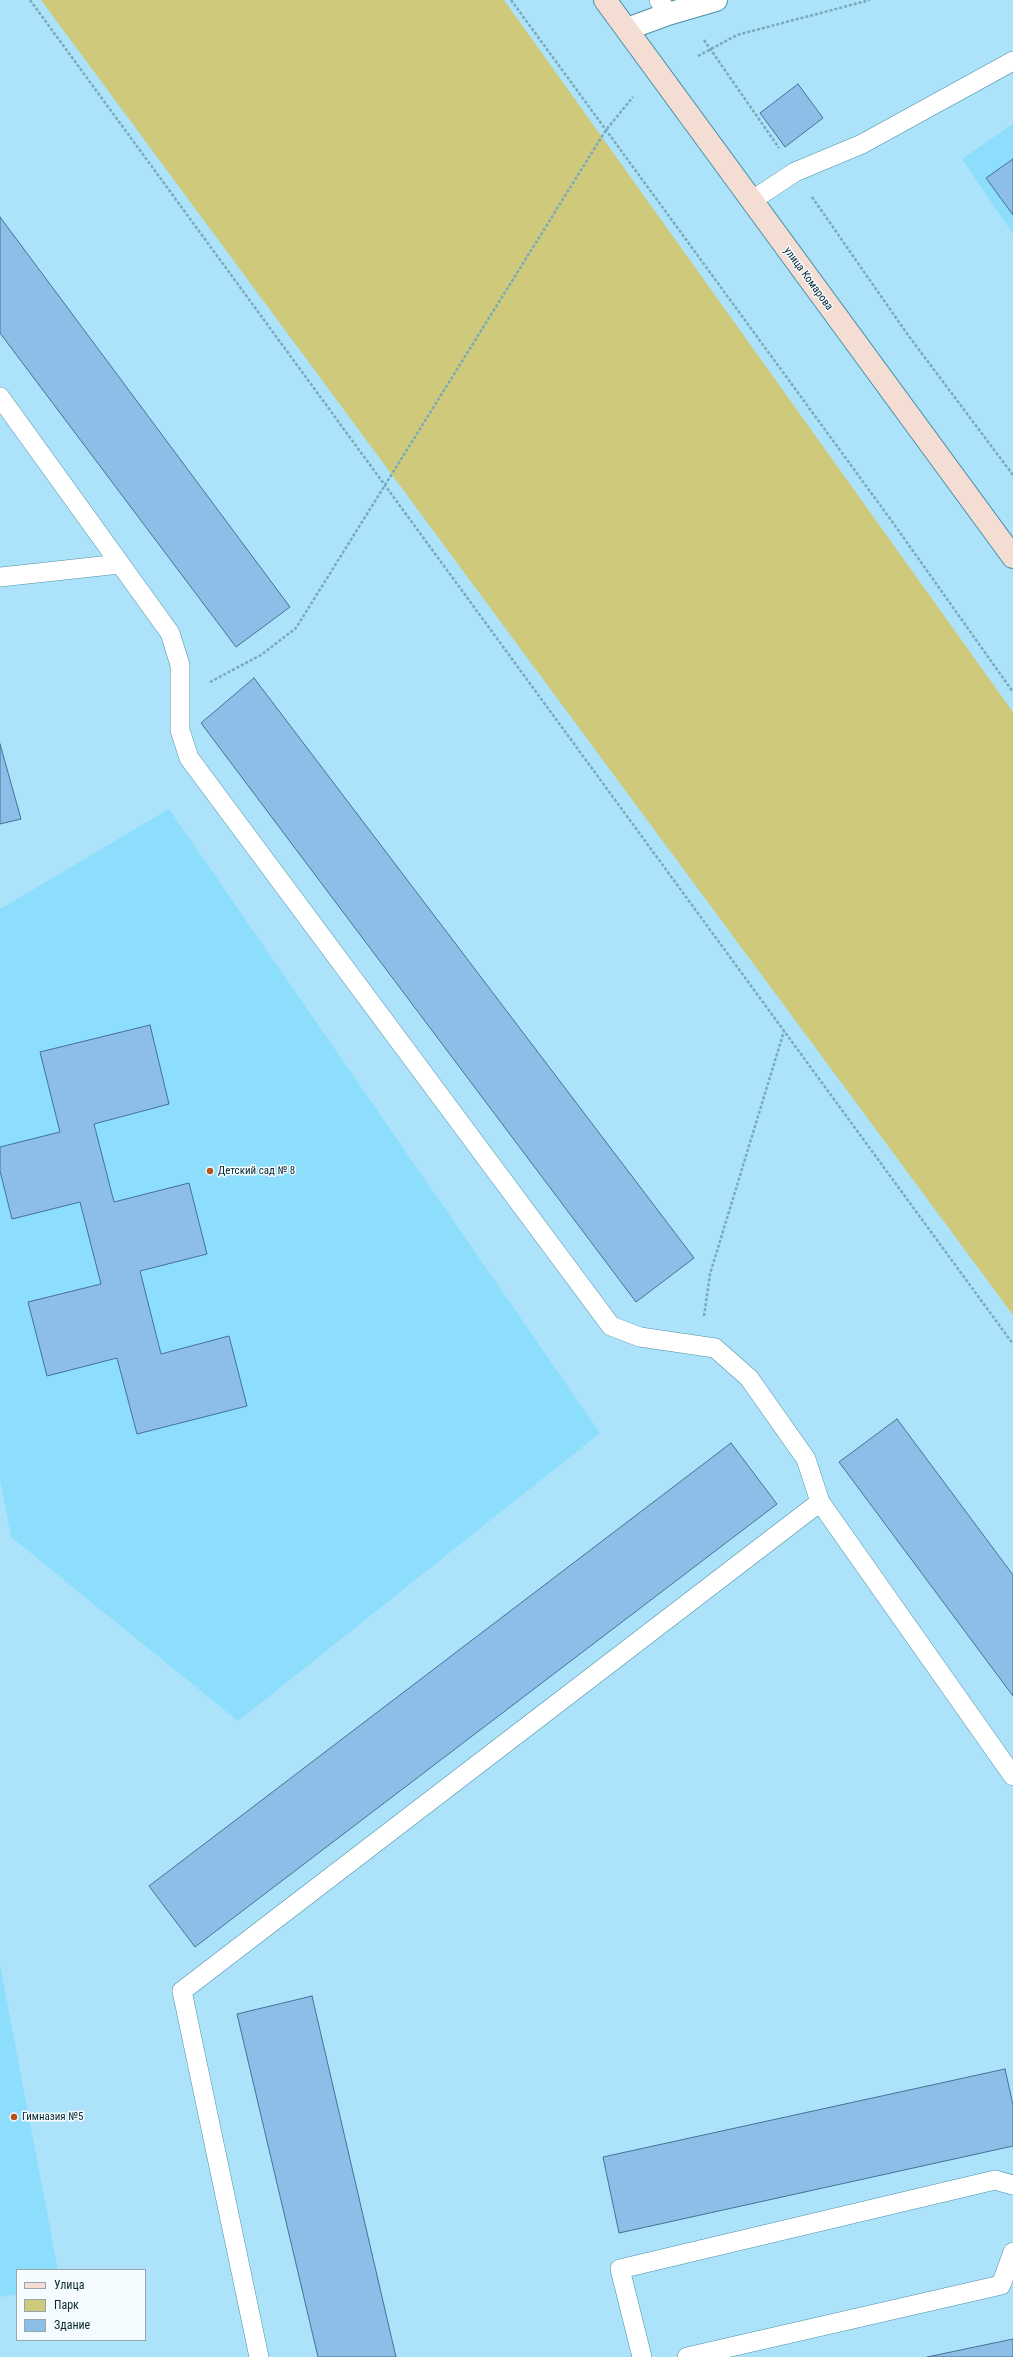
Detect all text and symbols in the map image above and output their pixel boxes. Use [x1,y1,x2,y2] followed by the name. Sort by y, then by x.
[781,245,835,313] street label: улица Комарова
[218,1164,295,1178] place label: Детский сад № 8
[205,1166,215,1176] marker: Детский сад № 8
[22,2110,83,2124] place label: Гимназия №5
[9,2112,19,2122] marker: Гимназия №5
[16,2269,146,2341] legend
[54,2278,84,2292] text: Улица
[54,2298,79,2312] text: Парк
[54,2318,90,2332] text: Здание

